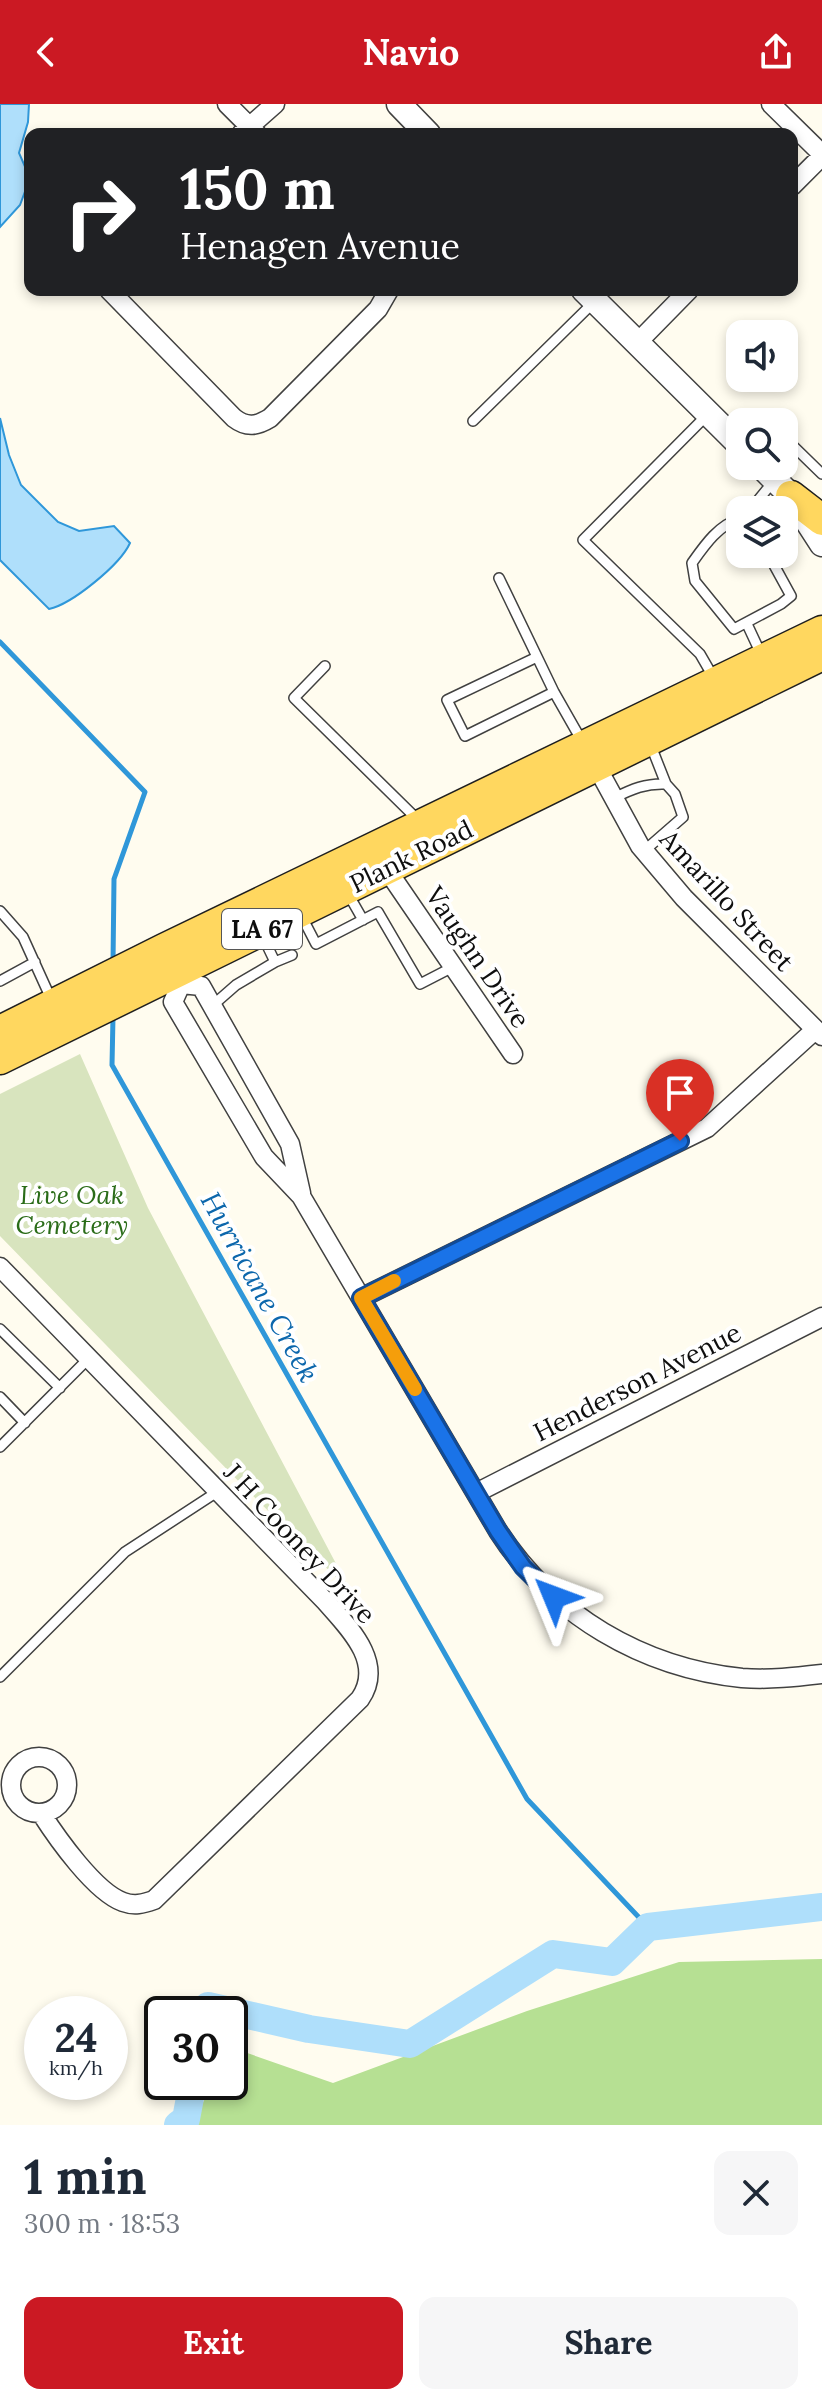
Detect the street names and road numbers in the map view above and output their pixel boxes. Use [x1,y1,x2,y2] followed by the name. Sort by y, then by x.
[344,812,478,900] street label: Plank Road
[652,822,801,978] street label: Amarillo Street
[418,879,537,1034] street label: Vaughn Drive
[222,909,302,949] road number: LA 67
[528,1315,746,1449] street label: Henderson Avenue
[216,1455,383,1630] street label: J H Cooney Drive

